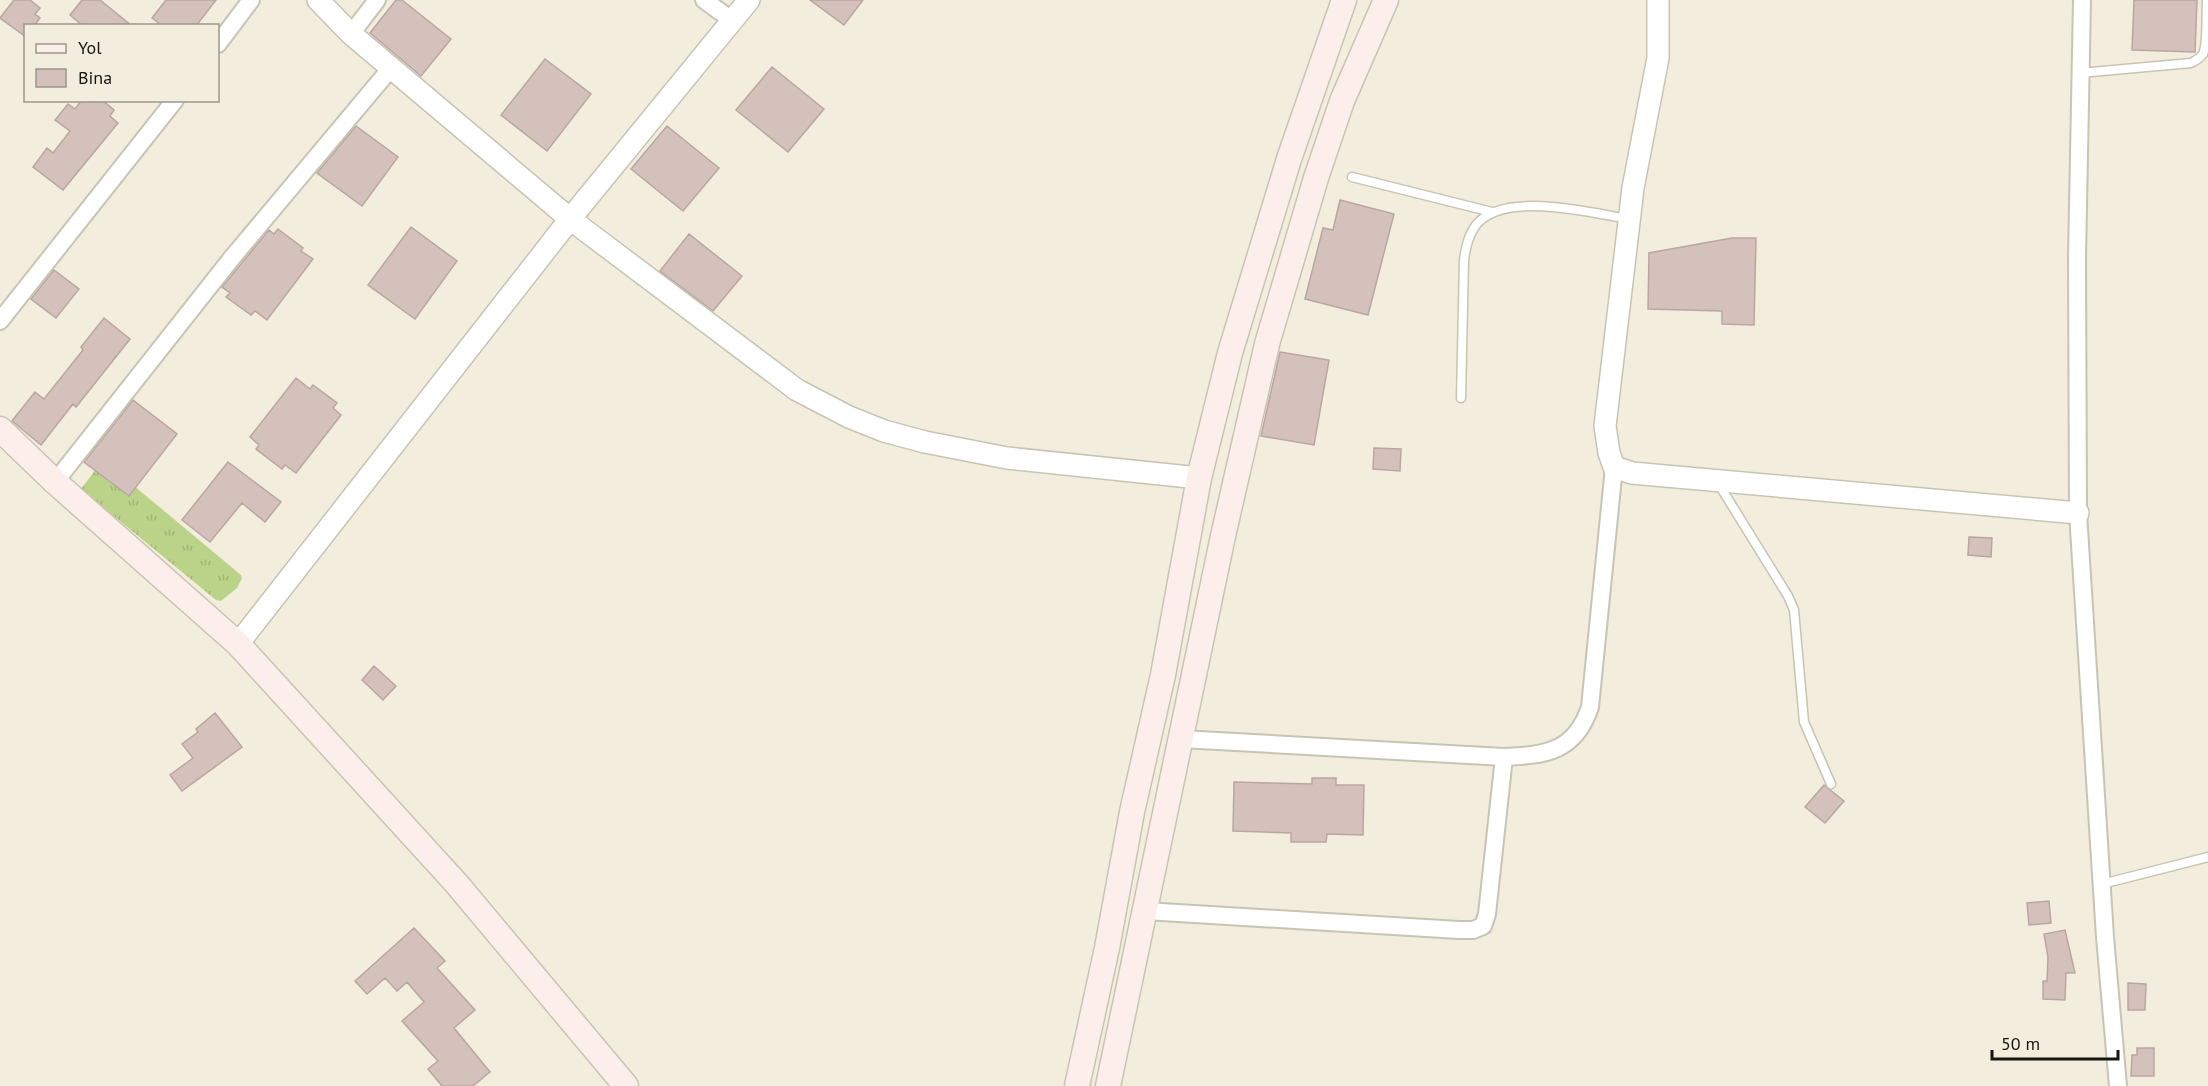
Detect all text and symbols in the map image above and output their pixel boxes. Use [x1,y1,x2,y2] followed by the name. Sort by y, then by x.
[24,24,219,102] legend
[78,36,102,59] text: Yol
[78,66,112,89] text: Bina
[1992,1023,2118,1061] scale bar
[2001,1032,2040,1055] text: 50 m

